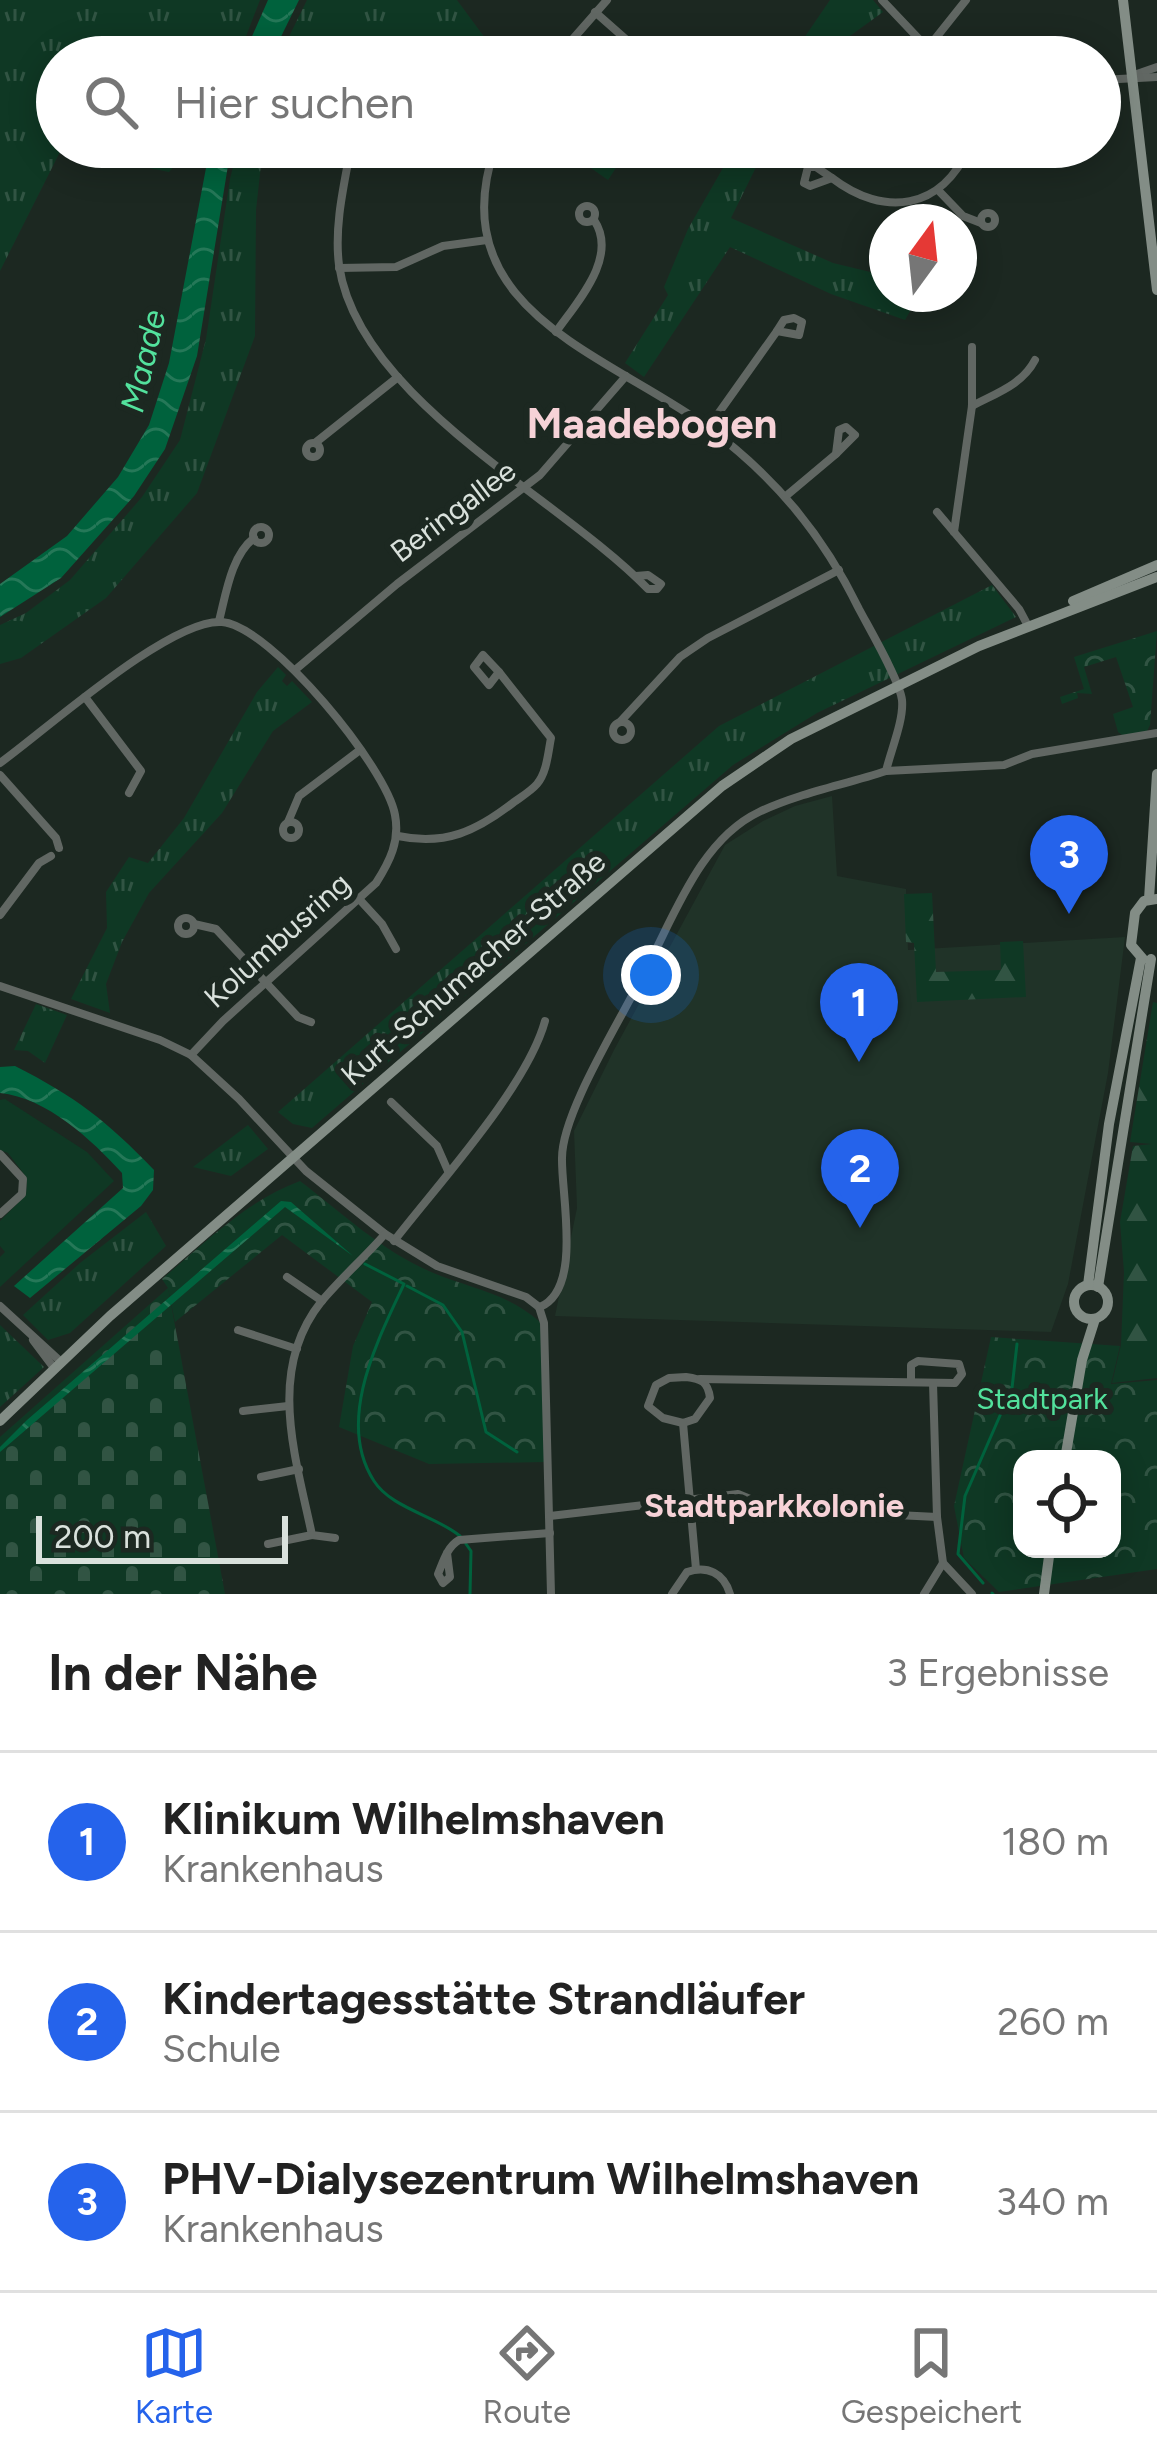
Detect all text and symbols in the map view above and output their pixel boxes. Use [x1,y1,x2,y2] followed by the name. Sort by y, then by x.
[36,36,1121,168] search box
[78,69,144,135] icon: search
[174,75,414,129] text: Hier suchen
[869,204,977,312] north arrow
[112,306,174,416] water label: Maade
[527,398,777,449] district label: Maadebogen
[383,452,523,570] street label: Beringallee
[1030,815,1108,914] pin: 3
[333,843,613,1093] street label: Kurt-Schumacher-Straße
[196,865,358,1015] street label: Kolumbusring
[621,945,681,1005] your location
[820,963,898,1062] pin: 1
[821,1129,899,1228] pin: 2
[976,1380,1108,1417] park label: Stadtpark
[1013,1450,1121,1558] map controls
[1013,1450,1121,1558] button: locate
[644,1486,904,1525] district label: Stadtparkkolonie
[36,1510,288,1563] scale bar
[54,1517,151,1556] text: 200 m
[48,1642,318,1703] text: In der Nähe
[886,1649,1109,1696] text: 3 Ergebnisse
[162,1791,665,1845] text: Klinikum Wilhelmshaven
[79,1818,95,1865] text: 1
[1001,1818,1109,1865] text: 180 m
[162,1845,384,1892] text: Krankenhaus
[162,1971,805,2025] text: Kindertagesstätte Strandläufer
[76,1998,98,2045] text: 2
[997,1998,1109,2045] text: 260 m
[162,2025,280,2072] text: Schule
[162,2151,919,2205] text: PHV-Dialysezentrum Wilhelmshaven
[76,2178,98,2225] text: 3
[996,2178,1109,2225] text: 340 m
[162,2205,384,2252] text: Krankenhaus
[135,2320,213,2431] tab: Karte
[483,2320,571,2431] tab: Route
[841,2320,1022,2431] tab: Gespeichert

